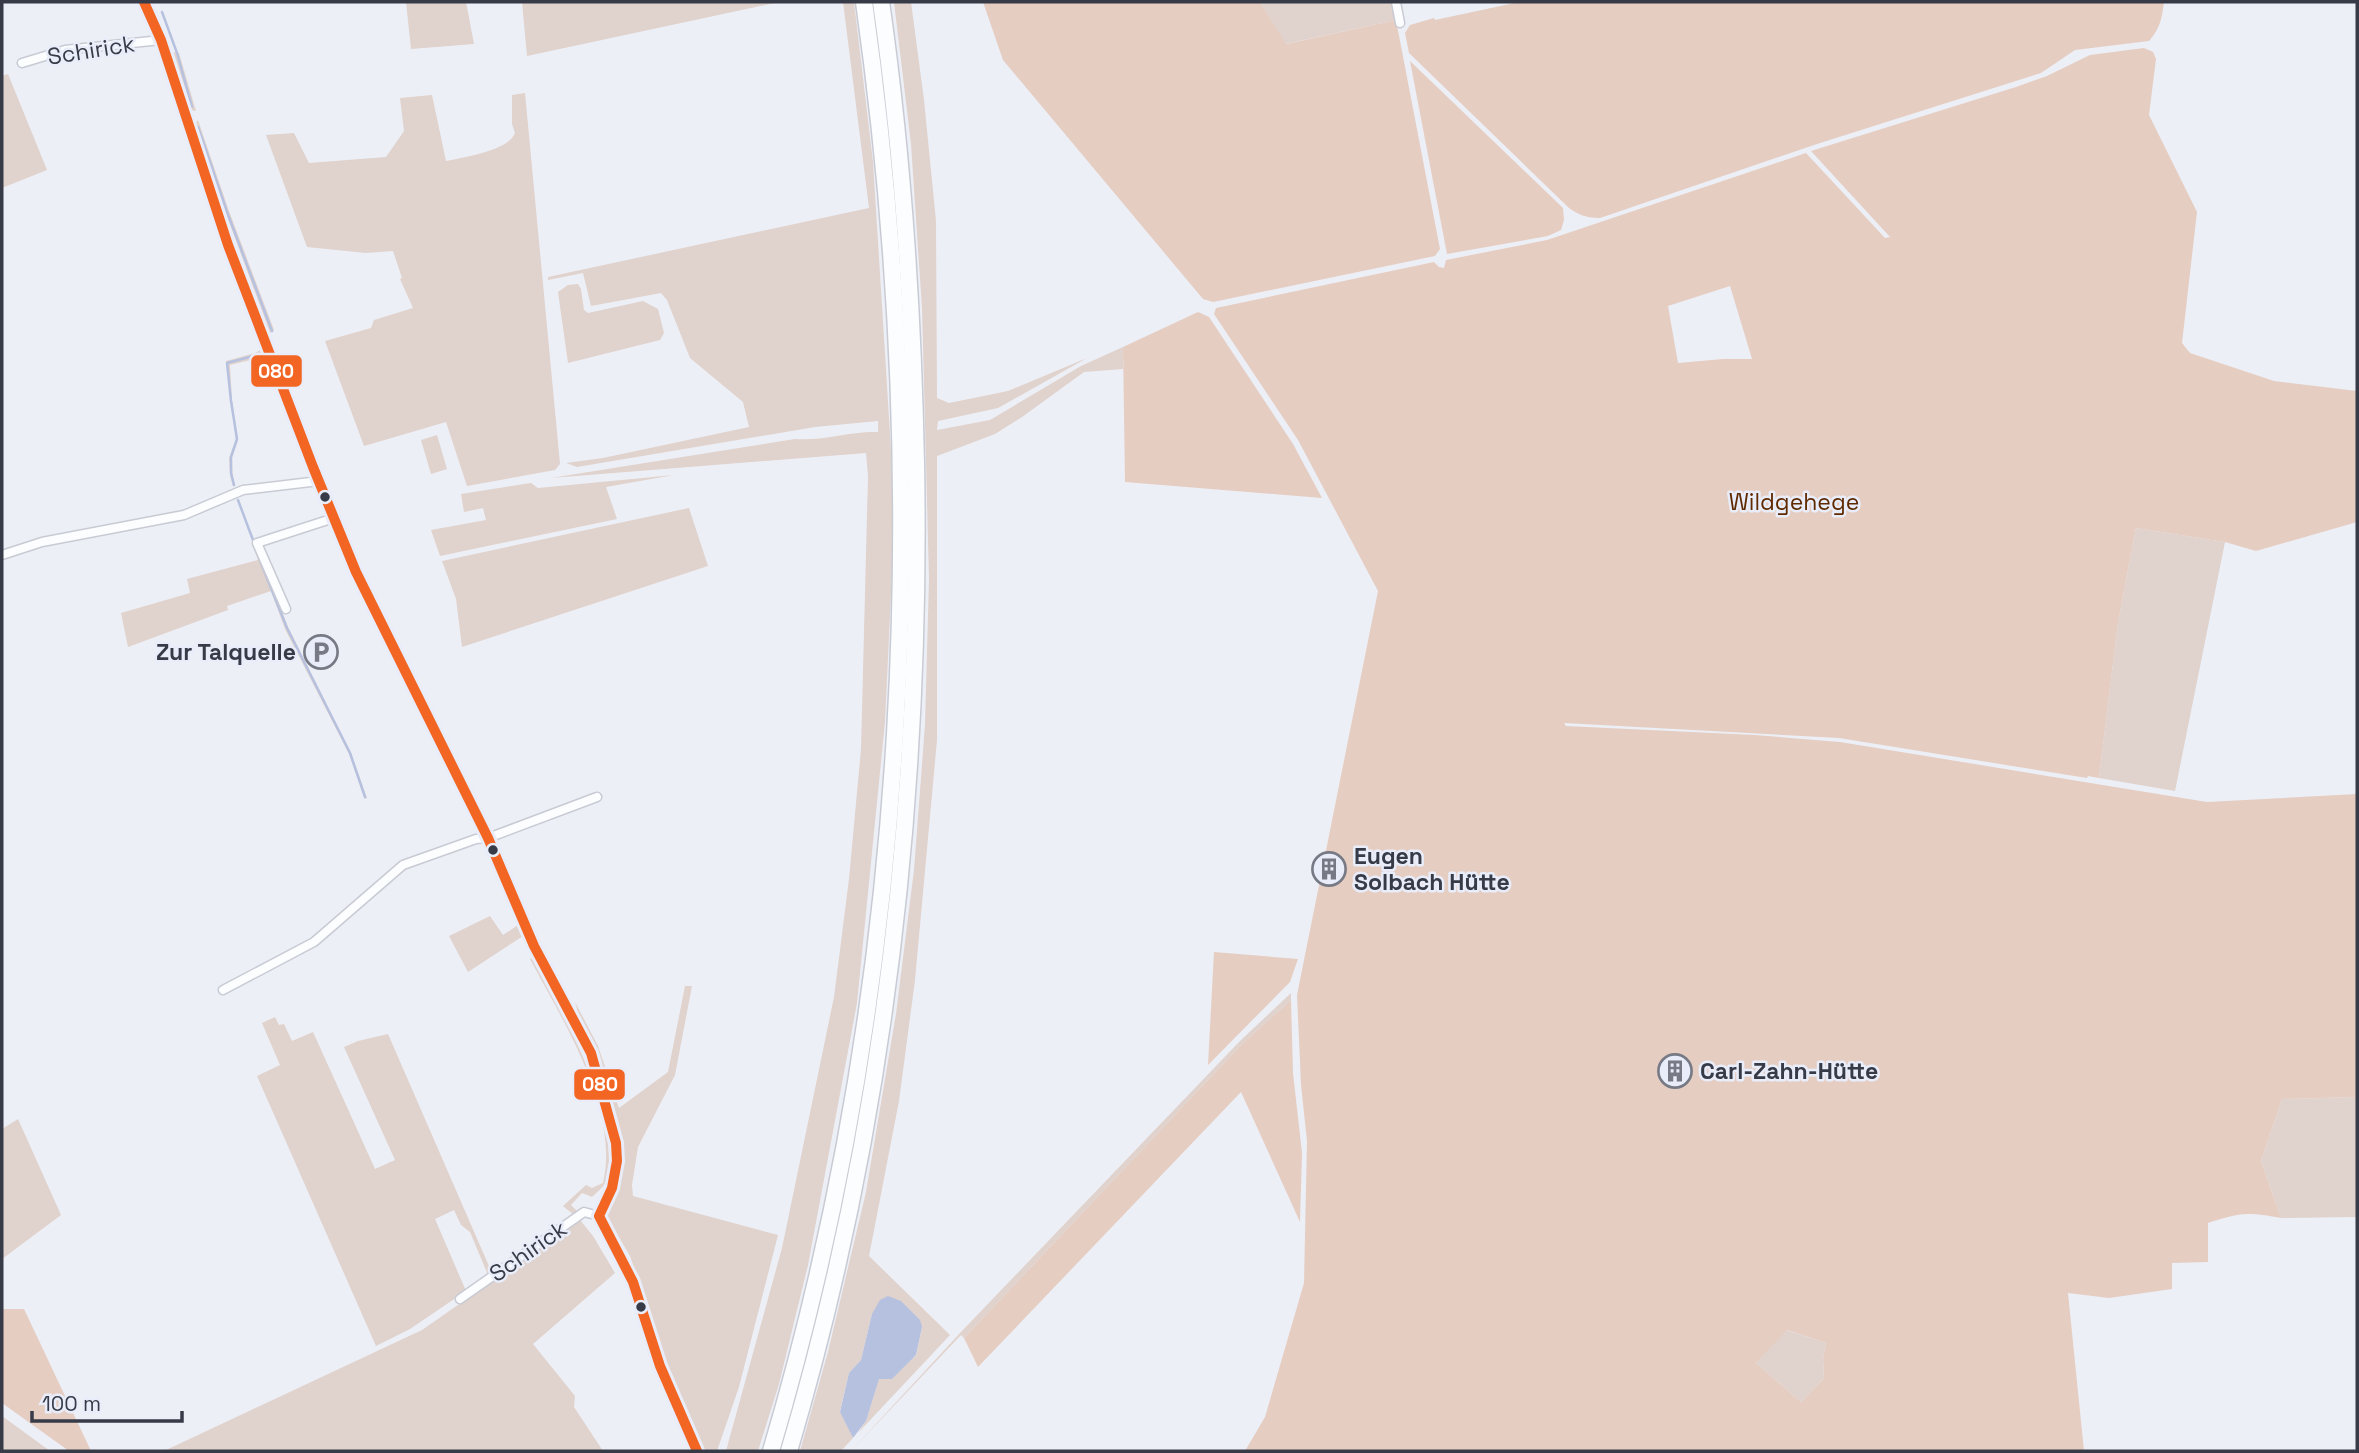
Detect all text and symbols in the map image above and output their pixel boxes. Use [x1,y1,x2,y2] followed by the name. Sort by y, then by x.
[45,28,137,72] street label: Schirick
[250,354,303,388] line badge: 080
[258,359,294,384] text: 080
[1729,487,1859,517] park label: Wildgehege
[318,490,332,504] unlabelled marker
[302,633,340,671] parking icon: Zur Talquelle
[156,637,296,667] place label: Zur Talquelle
[1354,841,1510,897] place label: Eugen Solbach Hütte
[486,843,500,857] unlabelled marker
[1310,850,1348,888] building icon: Eugen Solbach Hütte
[1656,1052,1694,1090] building icon: Carl-Zahn-Hütte
[1700,1056,1878,1086] place label: Carl-Zahn-Hütte
[573,1068,626,1101] line badge: 080
[582,1072,618,1097] text: 080
[483,1213,573,1289] street label: Schirick
[634,1300,648,1314] unlabelled marker
[32,1380,182,1424] scale bar
[42,1390,101,1417] text: 100 m

